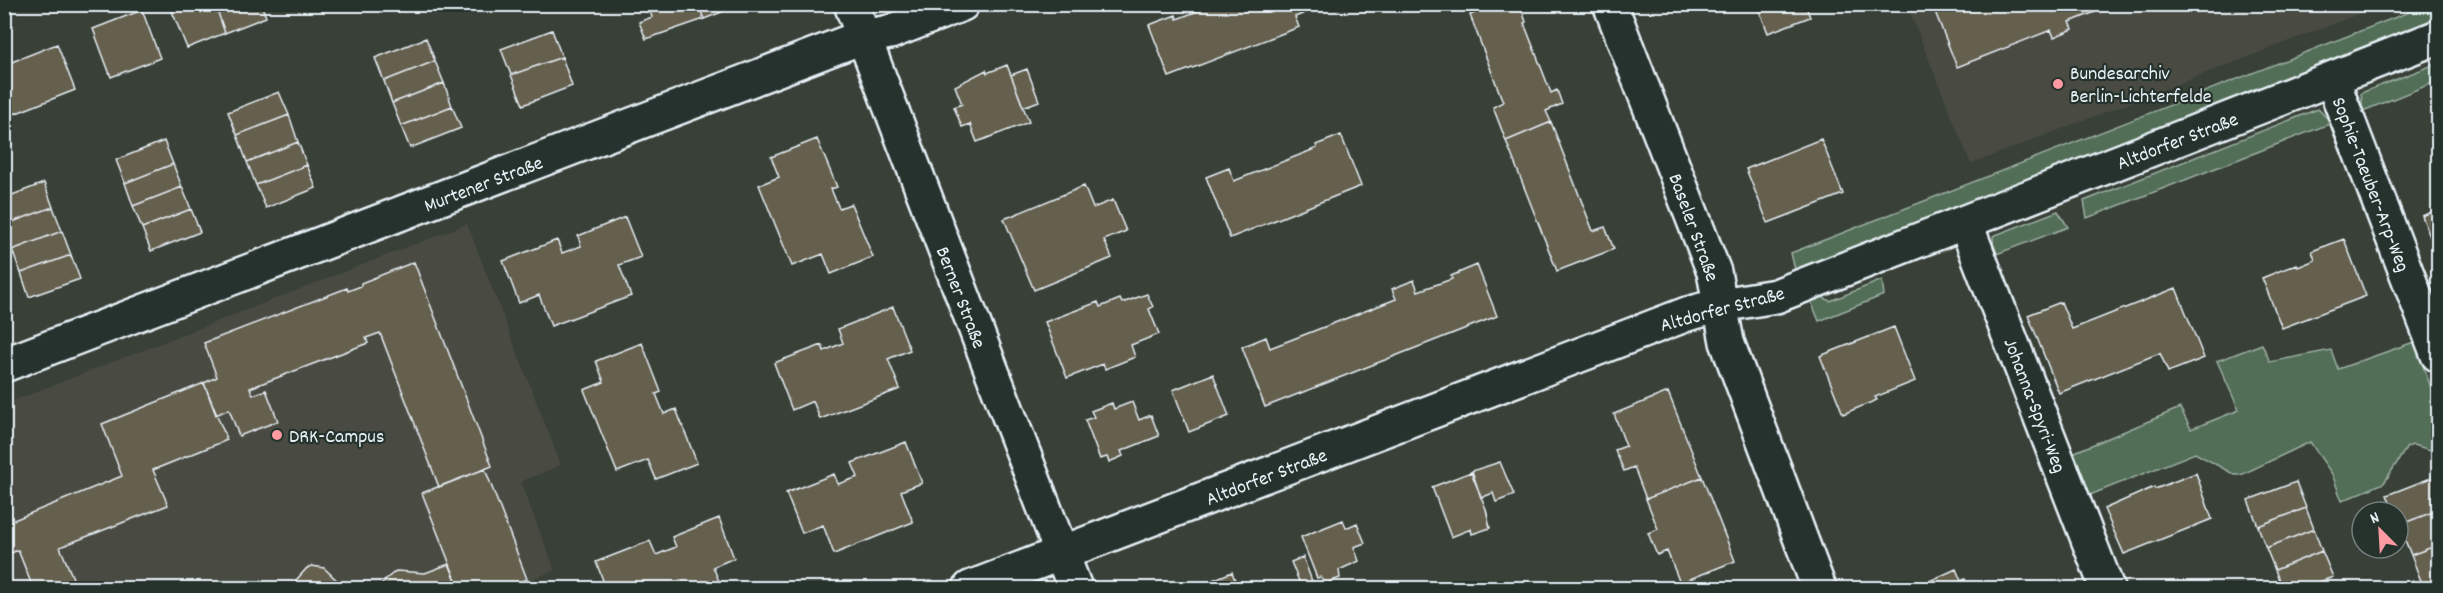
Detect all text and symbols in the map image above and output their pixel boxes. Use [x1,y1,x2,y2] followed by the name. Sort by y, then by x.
[2070,61,2212,112] place label: Bundesarchiv Berlin-Lichterfelde
[2051,77,2065,91] marker: Bundesarchiv Berlin-Lichterfelde
[2323,94,2415,277] street label: Sophie-Taeuber-Arp-Weg
[2113,107,2243,179] street label: Altdorfer Straße
[421,150,548,221] street label: Murtener Straße
[1660,170,1725,286] street label: Baseler Straße
[927,243,992,353] street label: Berner Straße
[1657,281,1788,341] street label: Altdorfer Straße
[1995,335,2072,478] street label: Johanna-Spyri-Weg
[289,424,384,452] place label: DRK-Campus
[270,428,284,442] marker: DRK-Campus
[1202,443,1332,515] street label: Altdorfer Straße
[2350,500,2410,560] north arrow
[2367,506,2383,531] text: N

